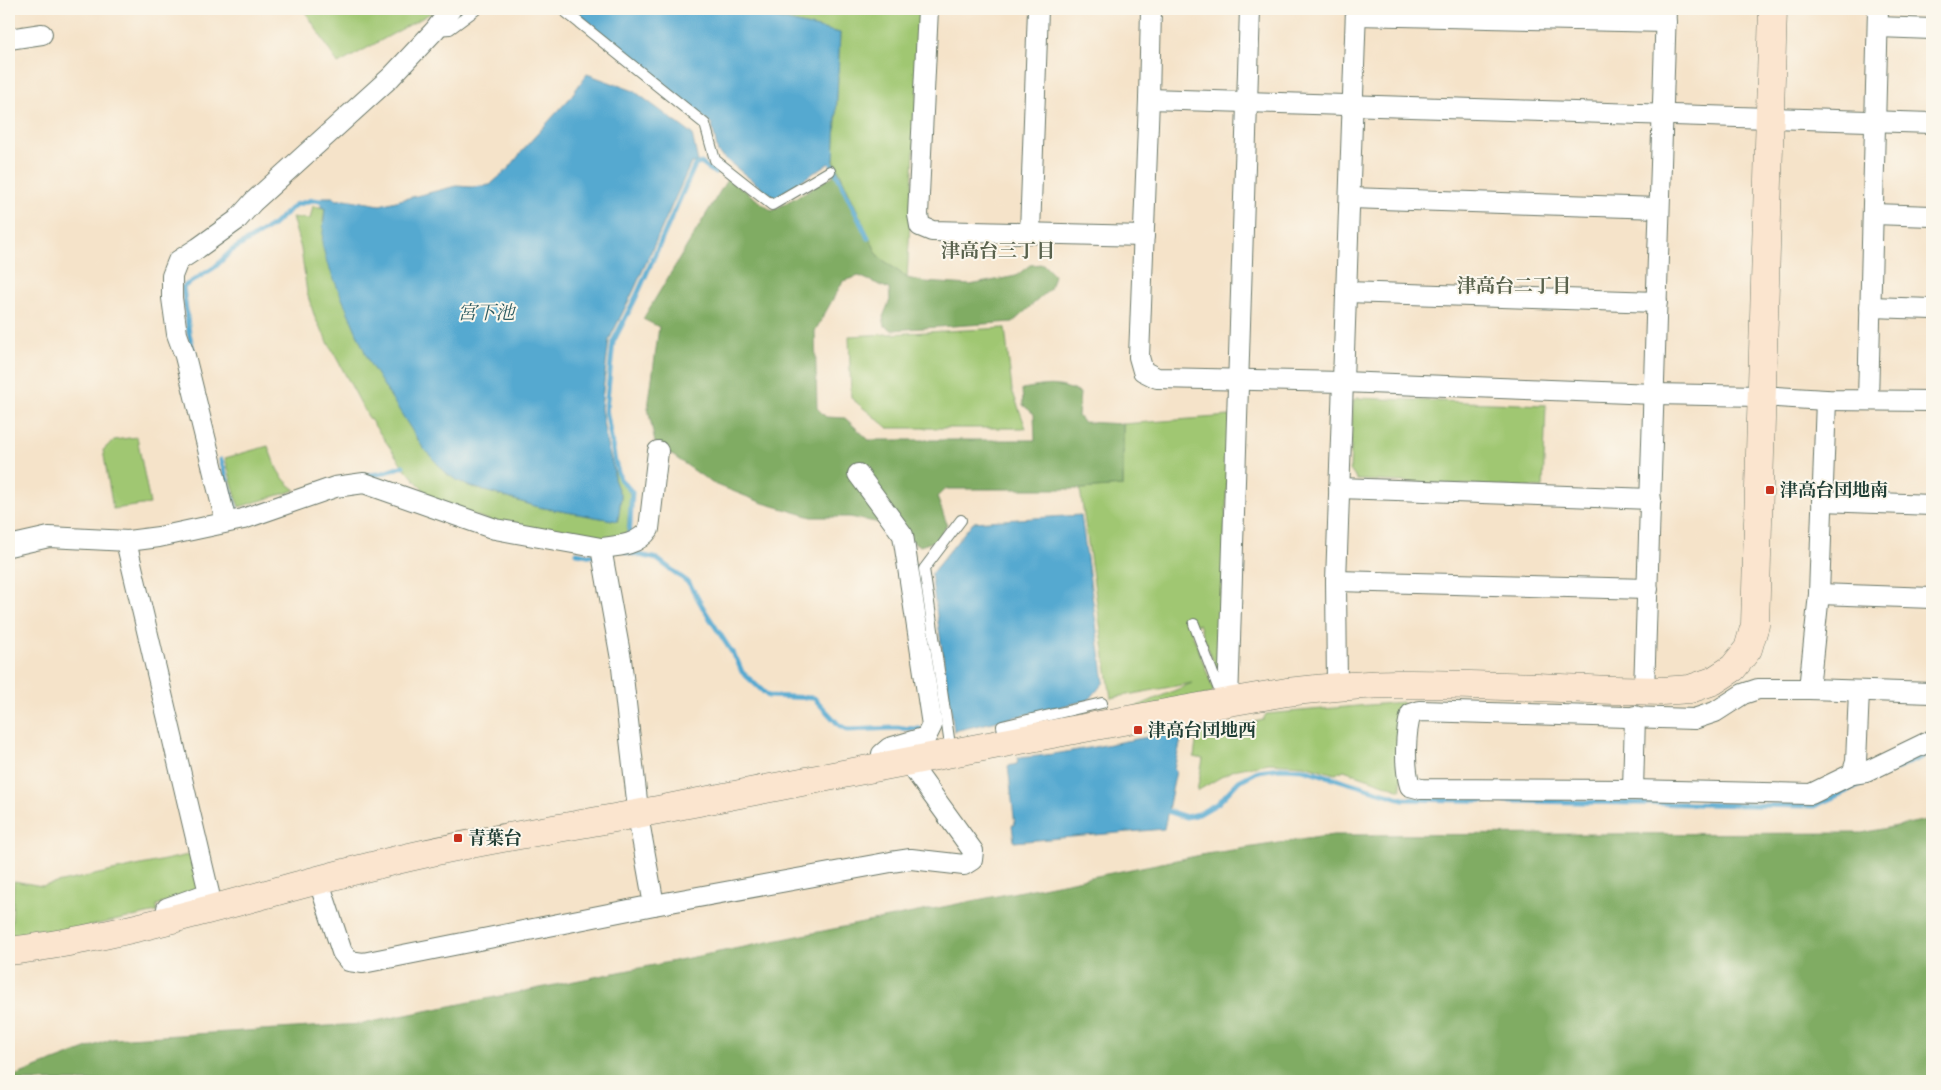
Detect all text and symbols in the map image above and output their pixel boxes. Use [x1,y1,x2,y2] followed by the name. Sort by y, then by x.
[941,239,1055,263] district label: 津高台三丁目
[1457,274,1571,298] district label: 津高台二丁目
[457,301,516,325] water label: 宮下池
[1780,479,1888,502] place label: 津高台団地南
[1764,484,1776,496] marker: 津高台団地南
[1148,719,1256,742] place label: 津高台団地西
[1132,724,1144,736] marker: 津高台団地西
[468,827,522,850] place label: 青葉台
[452,832,464,844] marker: 青葉台

